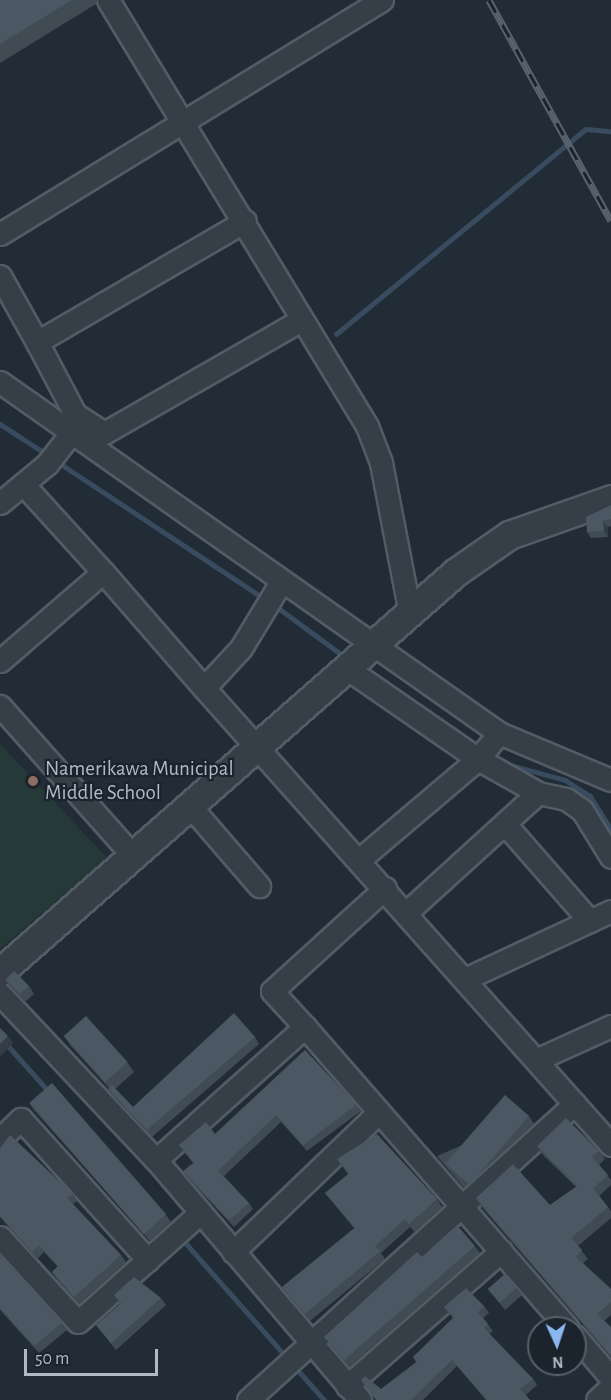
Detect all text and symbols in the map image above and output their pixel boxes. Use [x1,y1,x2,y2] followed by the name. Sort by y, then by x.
[45,756,234,806] place label: Namerikawa Municipal Middle School
[26,774,40,788] marker: Namerikawa Municipal Middle School
[527,1316,587,1376] north arrow
[27,1337,160,1375] scale bar
[35,1350,69,1368] text: 50 m
[552,1354,564,1370] text: N

